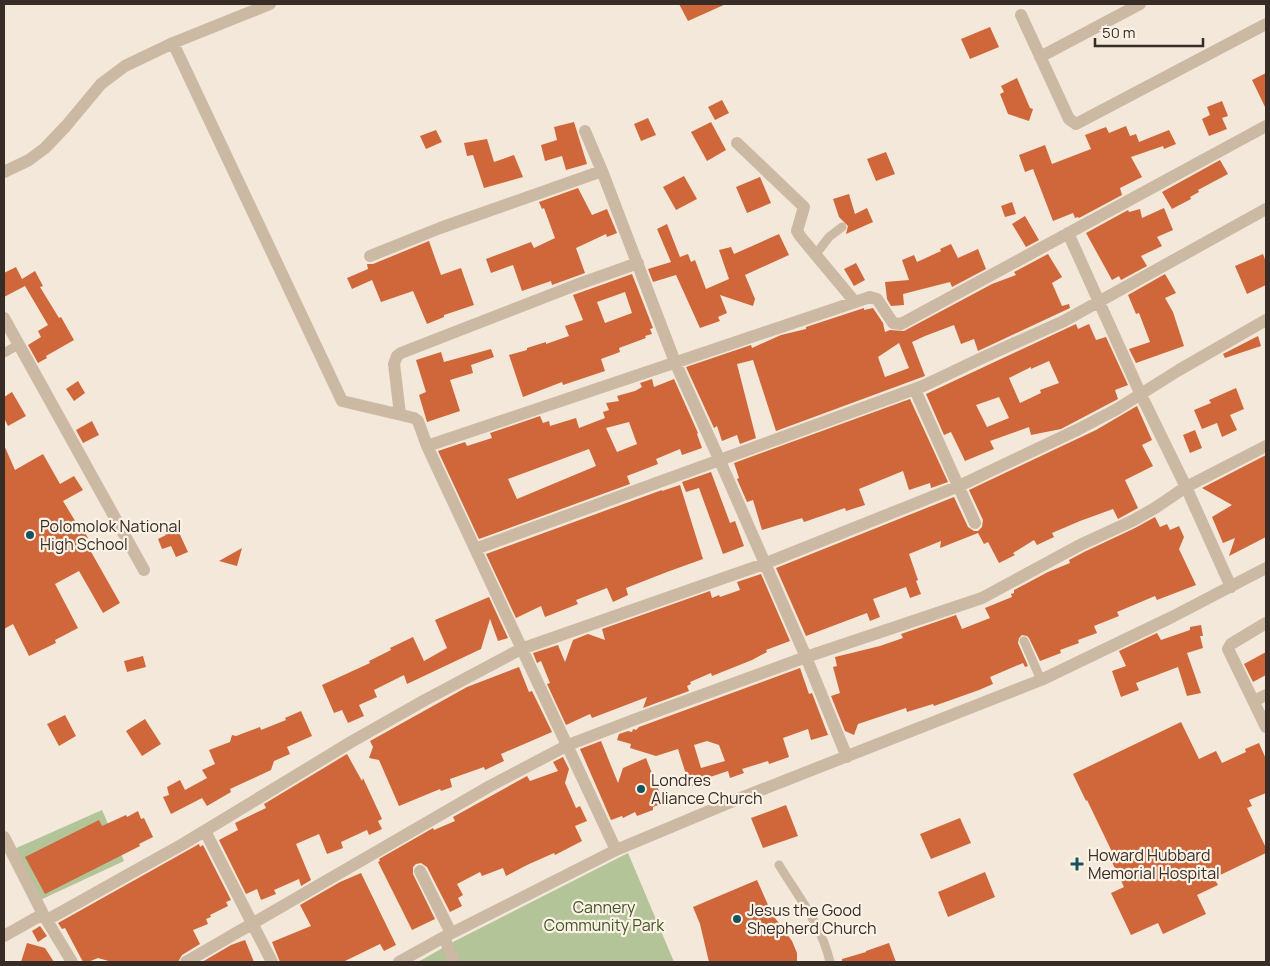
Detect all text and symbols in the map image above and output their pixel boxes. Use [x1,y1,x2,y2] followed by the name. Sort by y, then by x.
[1095,15,1202,47] scale bar
[1102,22,1136,43] text: 50 m
[40,515,181,555] place label: Polomolok National High School
[24,529,36,541] marker: Polomolok National High School
[651,769,763,809] place label: Londres Aliance Church
[635,783,647,795] marker: Londres Aliance Church
[1088,844,1220,884] place label: Howard Hubbard Memorial Hospital
[1070,857,1084,871] marker: Howard Hubbard Memorial Hospital
[544,896,665,936] park label: Cannery Community Park
[747,899,877,939] place label: Jesus the Good Shepherd Church
[731,913,743,925] marker: Jesus the Good Shepherd Church

